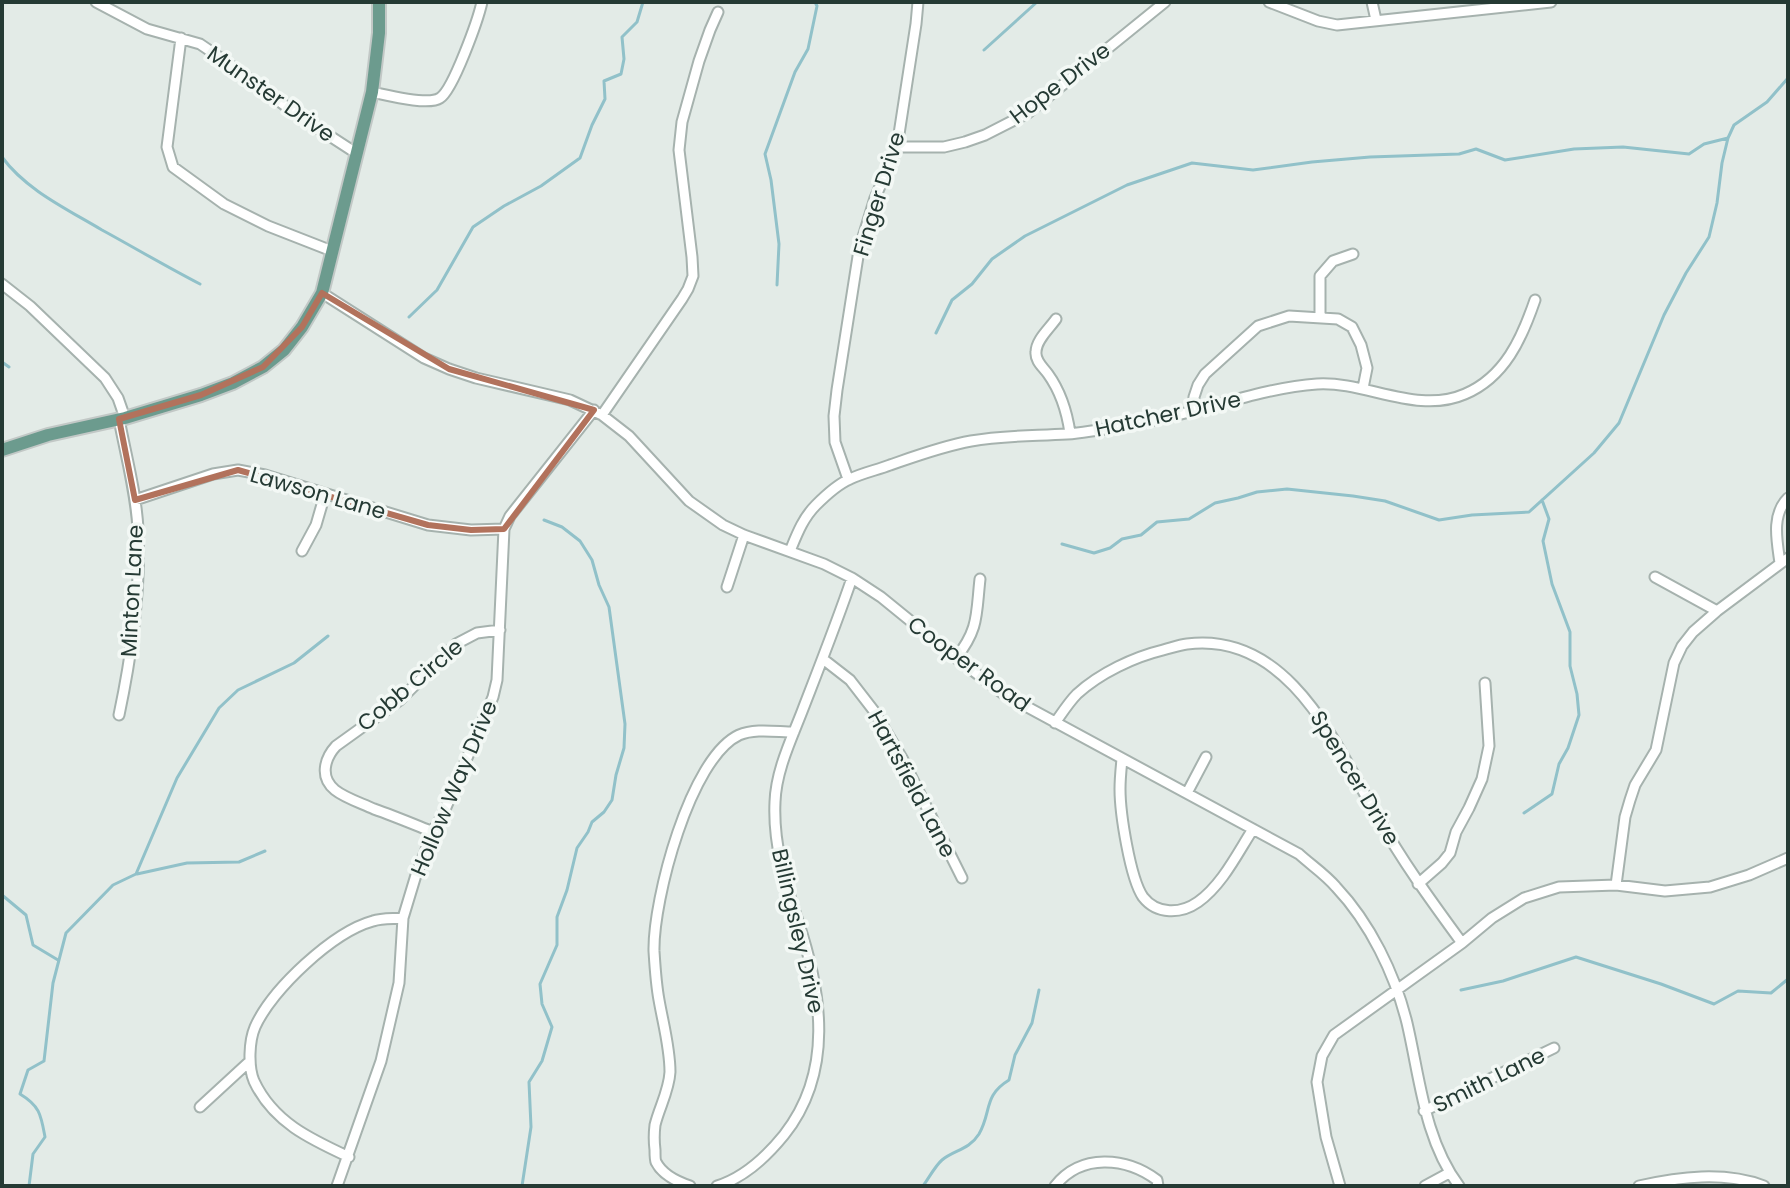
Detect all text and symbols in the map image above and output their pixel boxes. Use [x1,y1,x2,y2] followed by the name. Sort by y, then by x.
[1003,35,1117,131] street label: Hope Drive
[201,38,341,150] street label: Munster Drive
[845,128,913,260] street label: Finger Drive
[1092,383,1244,445] street label: Hatcher Drive
[246,459,390,527] street label: Lawson Lane
[113,524,151,658] street label: Minton Lane
[901,609,1037,719] street label: Cooper Road
[350,631,470,739] street label: Cobb Circle
[403,695,505,881] street label: Hollow Way Drive
[860,705,964,863] street label: Hartsfield Lane
[1303,705,1407,851] street label: Spencer Drive
[764,846,832,1016] street label: Billingsley Drive
[1428,1040,1550,1120] street label: Smith Lane

